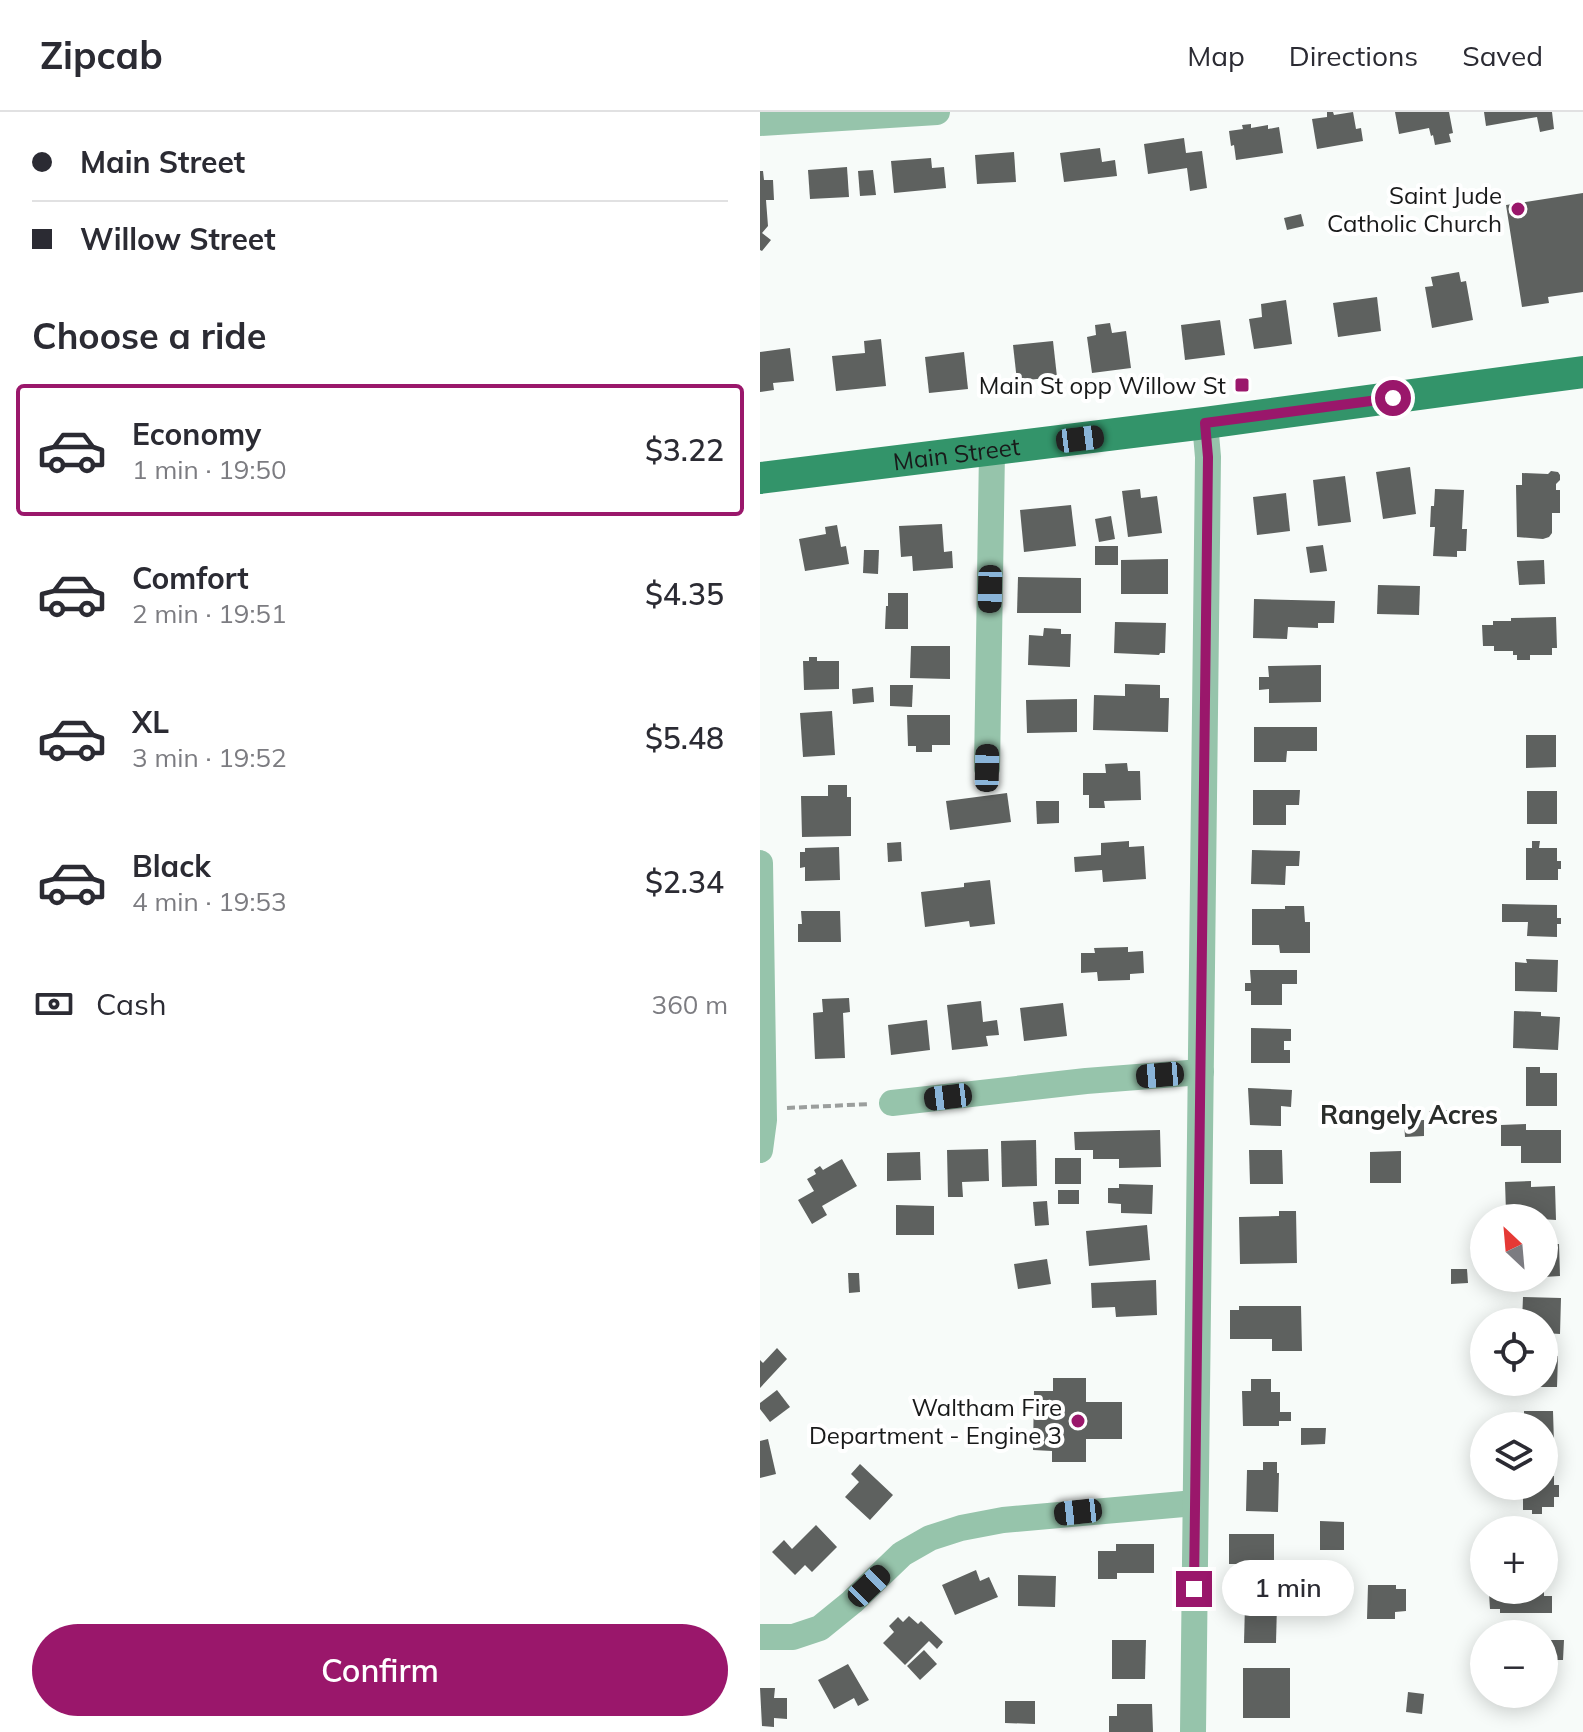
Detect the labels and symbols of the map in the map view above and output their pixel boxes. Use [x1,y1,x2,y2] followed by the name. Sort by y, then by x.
[1327,180,1502,238] place label: Saint Jude Catholic Church
[1509,200,1527,218] marker: Saint Jude Catholic Church
[979,370,1226,400] place label: Main St opp Willow St
[1233,376,1251,394] marker: Main St opp Willow St
[1375,380,1411,416] route start
[1055,424,1105,454] car
[891,431,1022,476] street label: Main Street
[978,565,1002,613] car
[975,744,999,792] car
[1135,1061,1185,1089] car
[923,1082,973,1112] car
[1320,1098,1498,1131] district label: Rangely Acres
[1470,1204,1558,1292] north arrow
[809,1392,1062,1450] place label: Waltham Fire Department - Engine 3
[1069,1412,1087,1430] marker: Waltham Fire Department - Engine 3
[1053,1498,1103,1526] car
[843,1561,895,1611] car
[1222,1561,1354,1617] callout: 1 min
[1176,1571,1212,1607] route end

